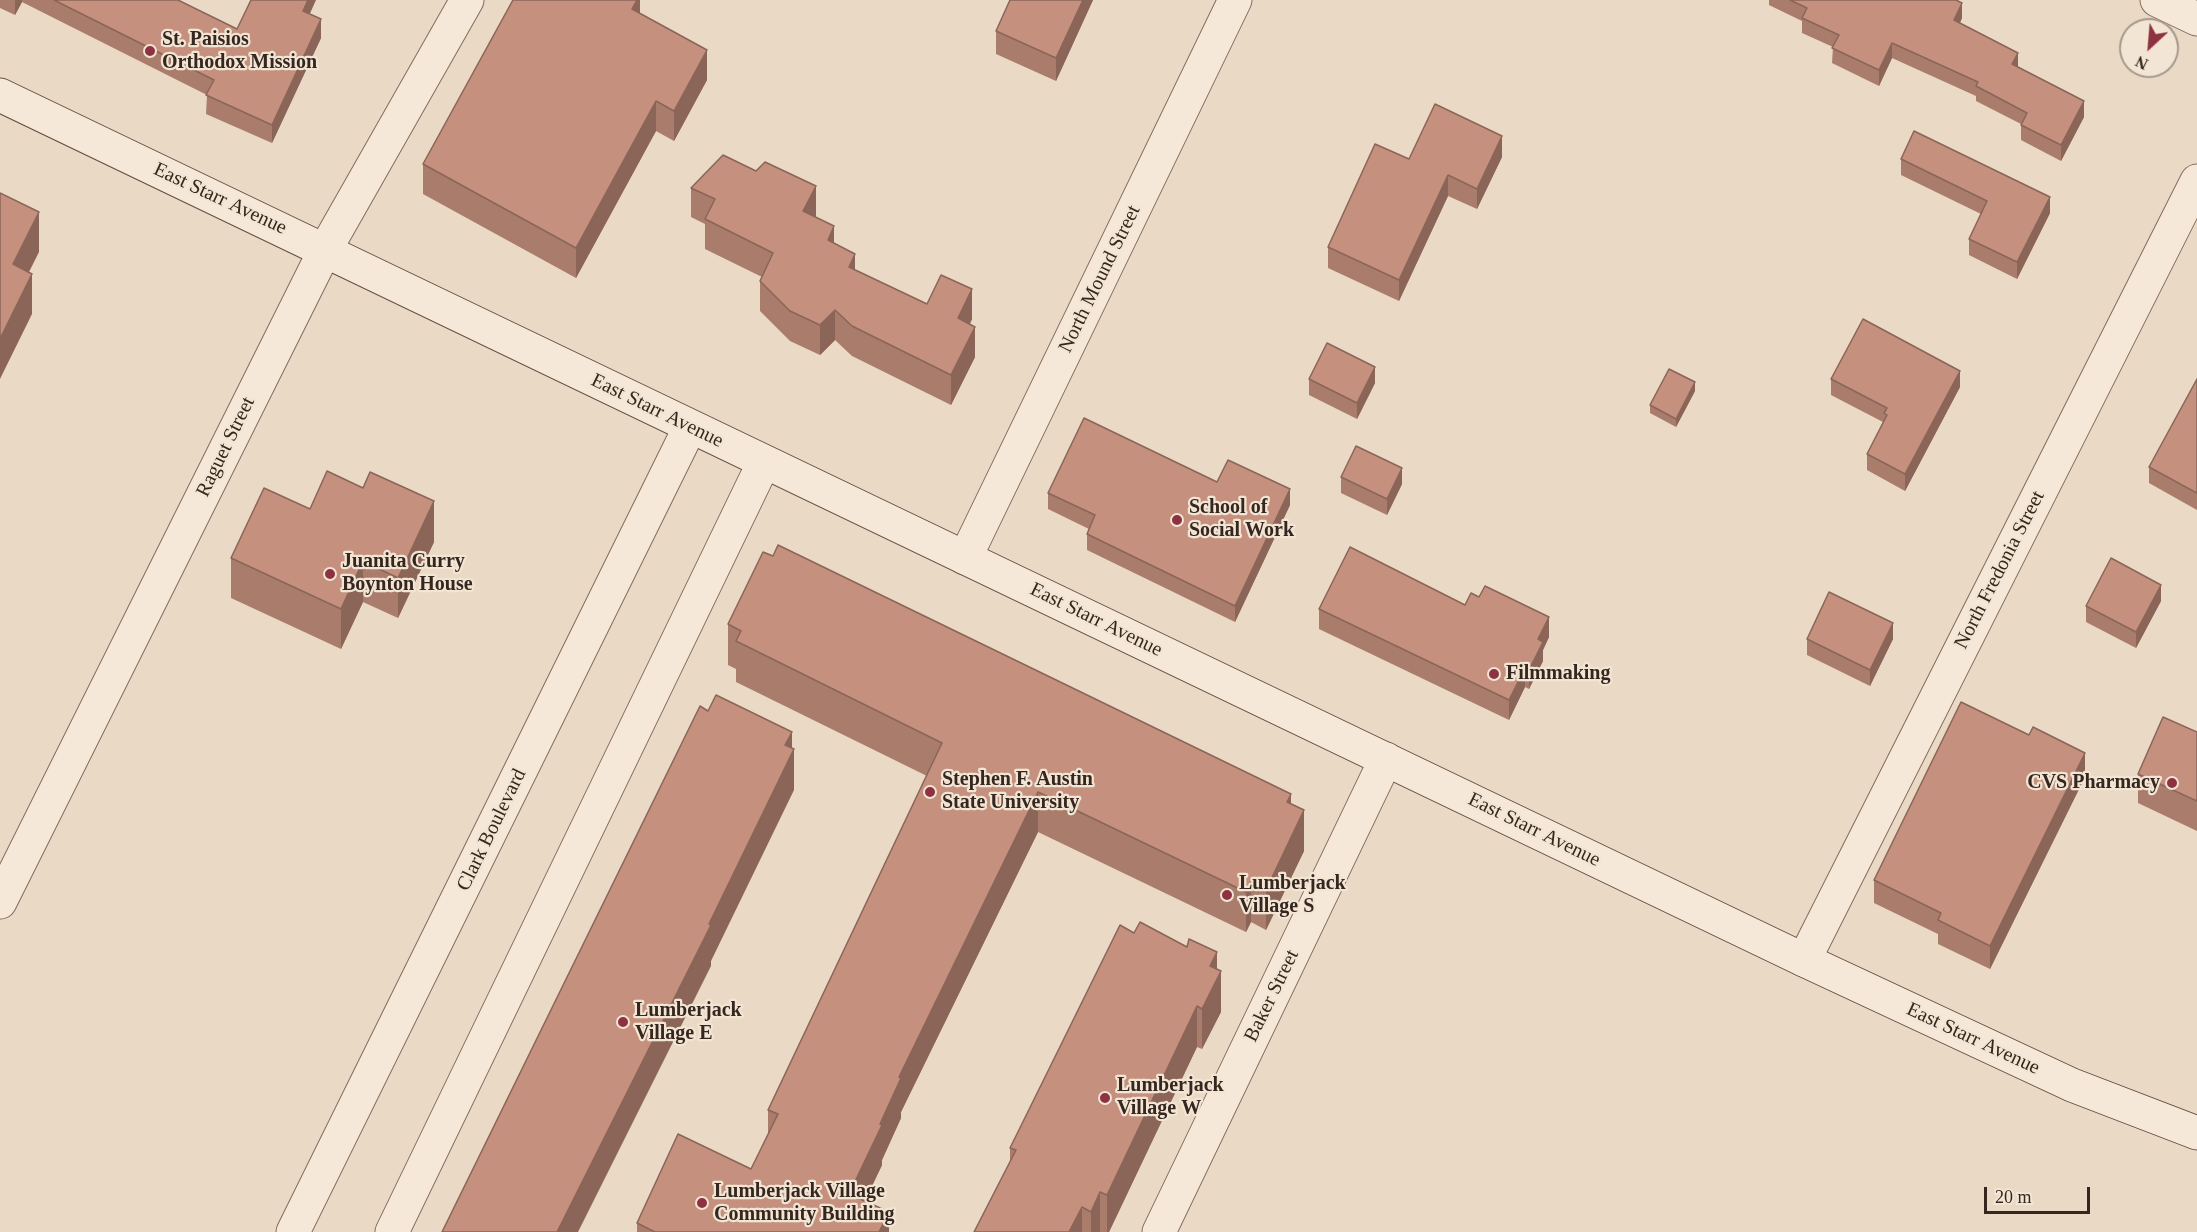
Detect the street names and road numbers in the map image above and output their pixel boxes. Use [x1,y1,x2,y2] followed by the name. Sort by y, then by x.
[150,158,290,240] street label: East Starr Avenue
[1054,201,1146,357] street label: North Mound Street
[587,369,727,453] street label: East Starr Avenue
[191,393,261,501] street label: Raguet Street
[1950,487,2050,653] street label: North Fredonia Street
[1026,578,1166,662] street label: East Starr Avenue
[452,765,532,895] street label: Clark Boulevard
[1464,788,1604,872] street label: East Starr Avenue
[1239,946,1305,1046] street label: Baker Street
[1903,998,2043,1080] street label: East Starr Avenue

